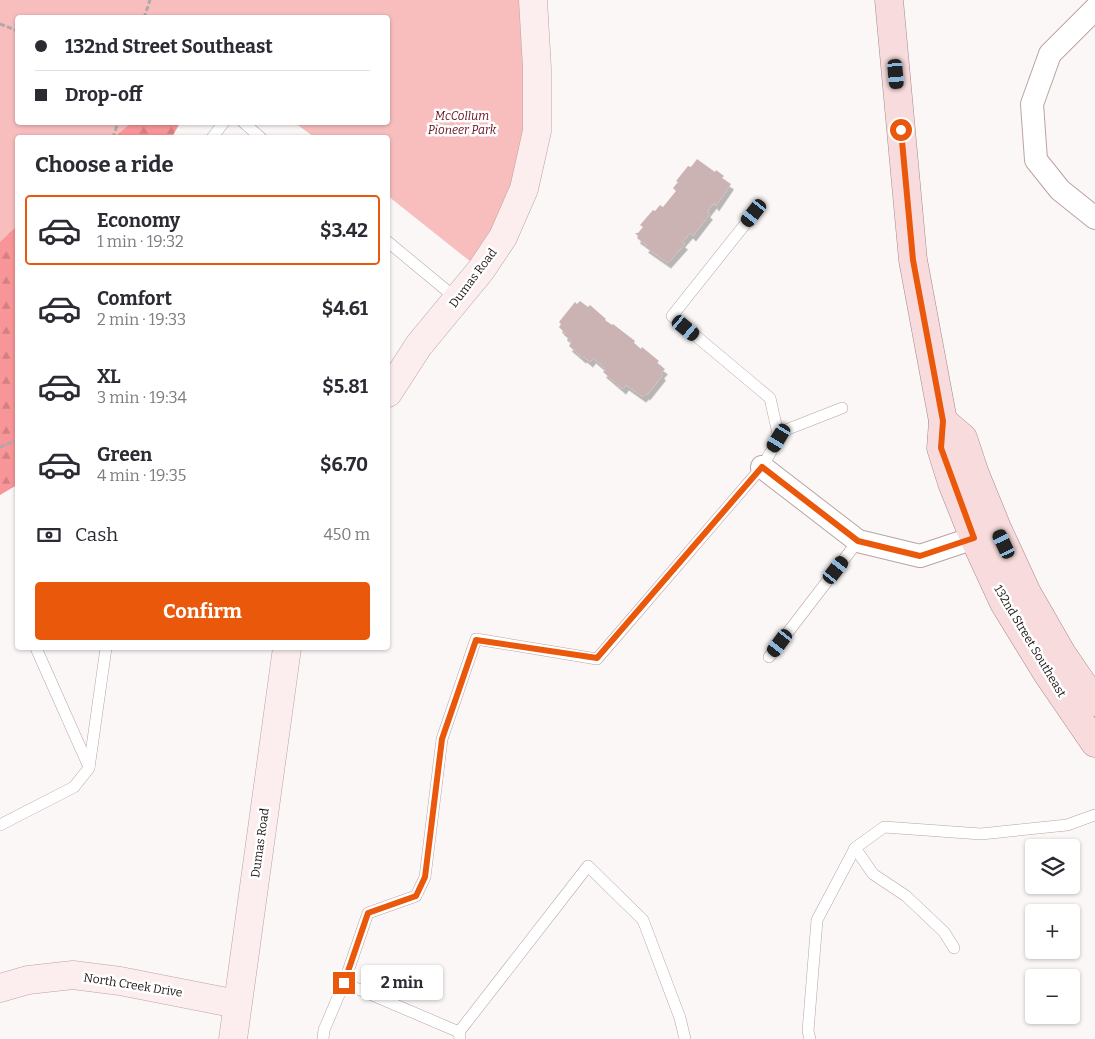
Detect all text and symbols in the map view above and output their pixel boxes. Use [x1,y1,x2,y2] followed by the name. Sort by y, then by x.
[65,35,273,58] text: 132nd Street Southeast
[887,58,904,90] car
[65,83,143,106] text: Drop-off
[428,109,497,137] park label: McCollum Pioneer Park
[890,119,912,141] route start
[35,151,174,178] text: Choose a ride
[738,197,769,229] car
[37,208,82,253] icon: car
[97,209,180,232] text: Economy
[320,219,368,242] text: $3.42
[97,232,184,251] text: 1 min · 19:32
[446,246,500,310] street label: Dumas Road
[37,286,82,331] icon: car
[97,287,172,310] text: Comfort
[322,297,368,320] text: $4.61
[97,310,186,329] text: 2 min · 19:33
[669,313,702,343] car
[37,364,82,409] icon: car
[97,365,121,388] text: XL
[322,375,368,398] text: $5.81
[97,388,187,407] text: 3 min · 19:34
[764,421,793,455] car
[37,442,82,487] icon: car
[97,443,152,466] text: Green
[320,453,368,476] text: $6.70
[97,466,186,485] text: 4 min · 19:35
[35,521,63,549] icon: cash
[75,523,118,546] text: Cash
[323,525,370,544] text: 450 m
[990,527,1017,561] car
[820,554,851,586] car
[35,582,370,640] button: Confirm
[991,583,1069,700] street label: 132nd Street Southeast
[764,627,795,659] car
[248,807,272,879] street label: Dumas Road
[1025,839,1080,1024] map controls
[1025,839,1080,894] button: layers
[1025,904,1080,959] button: +
[362,966,444,1000] callout: 2 min
[1025,969,1080,1024] button: −
[83,970,183,1000] street label: North Creek Drive
[333,972,355,994] route end
[381,973,423,992] text: 2 min

